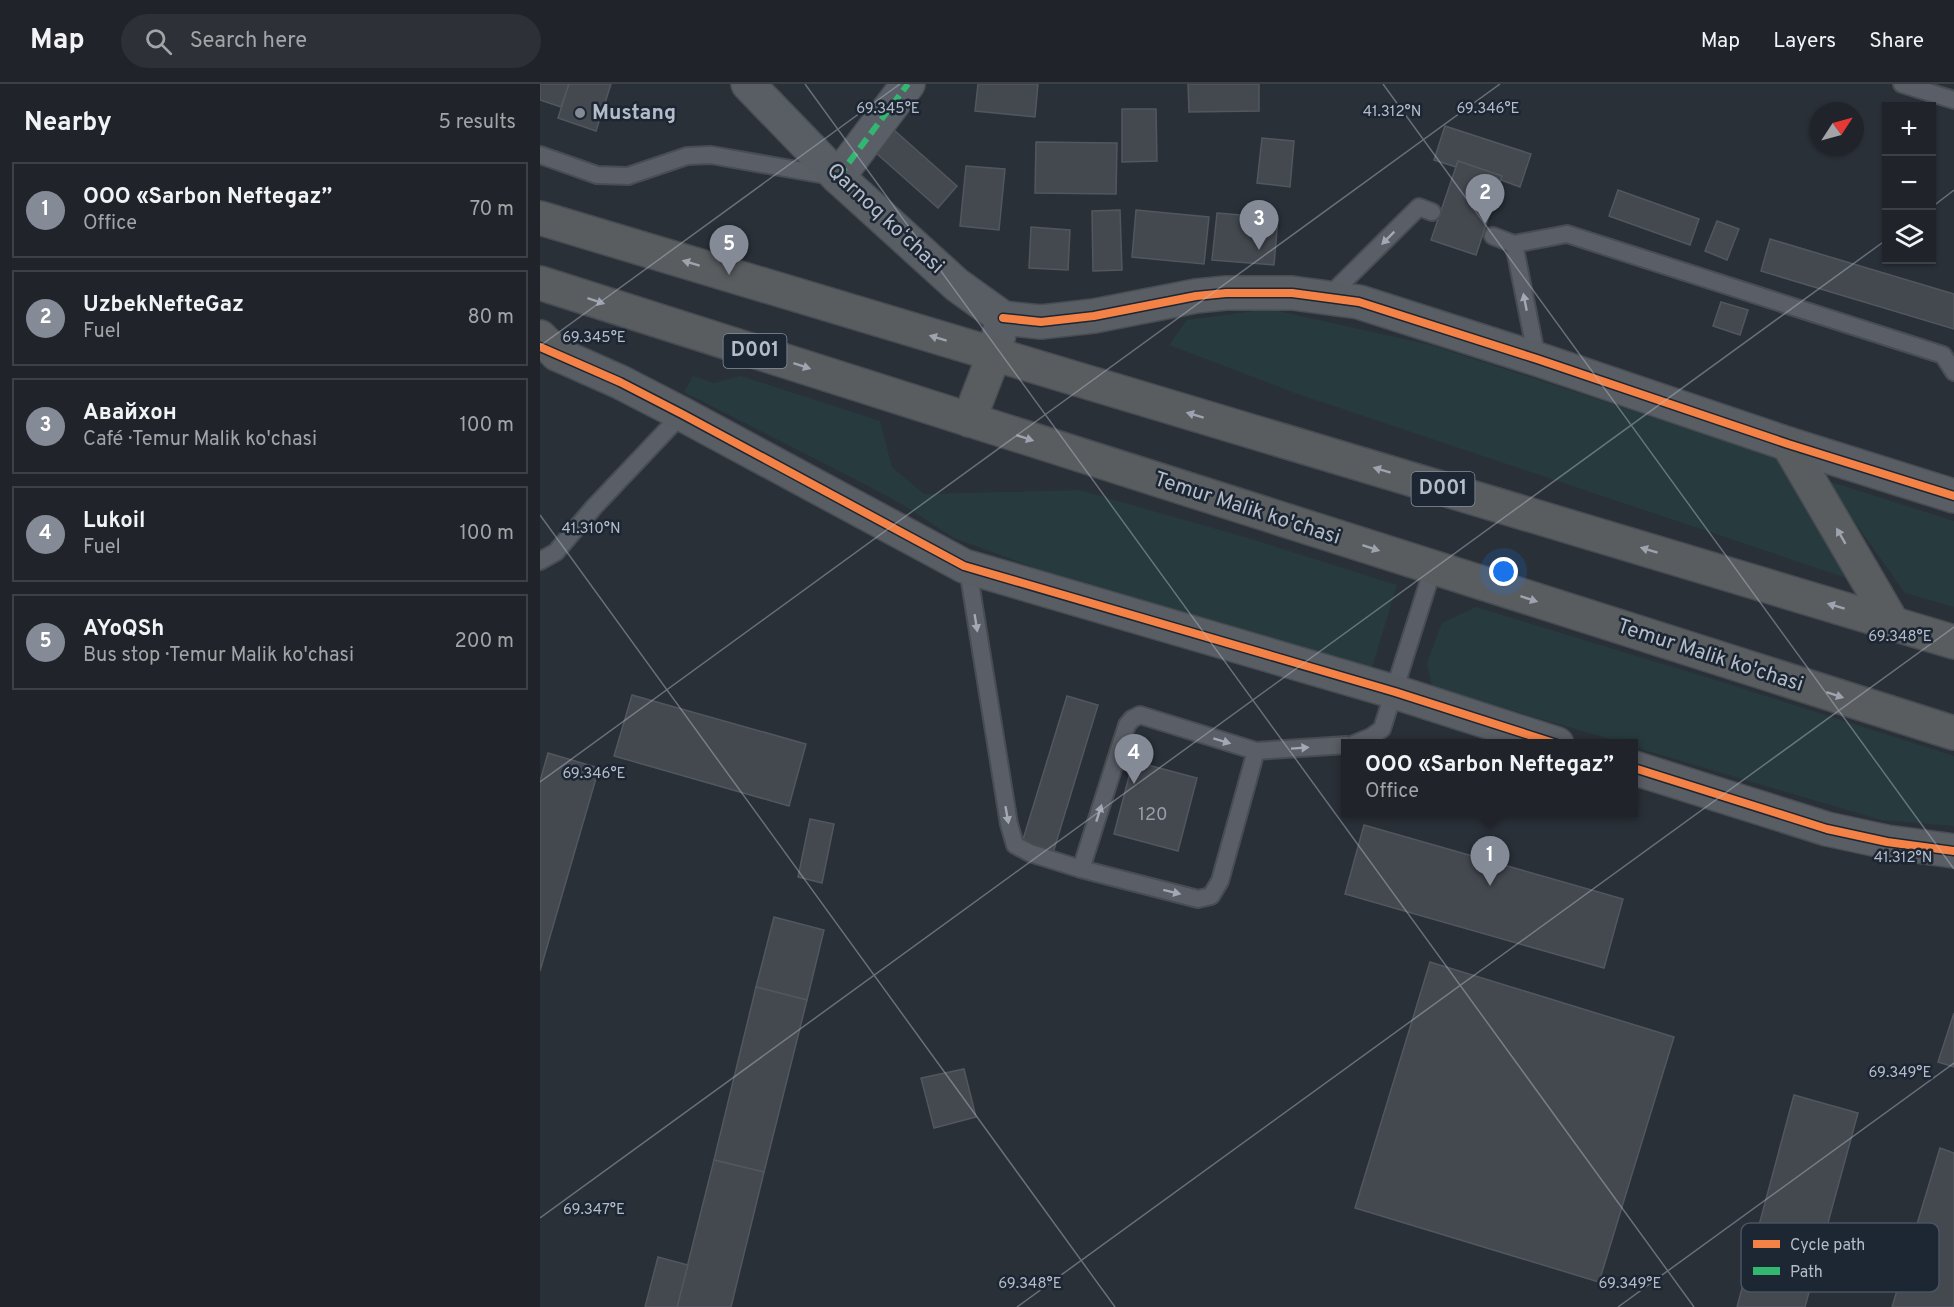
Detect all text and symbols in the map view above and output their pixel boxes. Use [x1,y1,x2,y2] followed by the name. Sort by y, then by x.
[121,14,541,68] search box
[30,23,85,59] text: Map
[142,25,175,58] icon: search
[190,28,307,55] text: Search here
[1701,28,1740,55] text: Map
[1773,28,1836,55] text: Layers
[1869,28,1924,55] text: Share
[592,100,676,127] place label: Mustang
[856,100,920,119] text: 69.345°E
[1456,100,1520,119] text: 69.346°E
[1810,102,1864,156] north arrow
[1882,102,1936,264] map controls
[1882,102,1936,156] button: +
[1363,103,1421,122] text: 41.312°N
[573,106,587,120] marker: Mustang
[24,107,112,140] text: Nearby
[439,110,516,136] text: 5 results
[1882,156,1936,210] button: −
[821,158,949,280] street label: Qarnoq koʻchasi
[1466,174,1504,224] pin: 2
[83,184,332,211] text: ООО «Sarbon Neftegaz”
[42,197,50,223] text: 1
[470,197,514,223] text: 70 m
[1240,200,1278,250] pin: 3
[1882,210,1936,264] button: layers
[83,211,137,237] text: Office
[710,226,748,275] pin: 5
[1380,231,1395,245] one-way arrow
[682,258,700,267] one-way arrow
[83,292,244,319] text: UzbekNefteGaz
[1520,292,1529,311] one-way arrow
[587,297,605,306] one-way arrow
[39,305,52,331] text: 2
[468,305,514,331] text: 80 m
[83,319,121,345] text: Fuel
[562,329,626,348] text: 69.345°E
[929,333,947,342] one-way arrow
[724,334,786,368] road number: D001
[793,362,811,372] one-way arrow
[83,400,177,427] text: Авайхон
[1186,410,1204,419] one-way arrow
[40,413,52,439] text: 3
[459,413,514,439] text: 100 m
[83,427,317,453] text: Café · Temur Malik ko'chasi
[1016,433,1034,443] one-way arrow
[1373,465,1391,475] one-way arrow
[1150,466,1344,552] street label: Temur Malik ko'chasi
[1412,472,1474,506] road number: D001
[83,508,145,535] text: Lukoil
[561,520,621,539] text: 41.310°N
[39,521,52,547] text: 4
[459,521,514,547] text: 100 m
[1836,528,1847,544] one-way arrow
[83,535,121,561] text: Fuel
[1362,544,1380,554] one-way arrow
[1640,545,1658,554] one-way arrow
[1489,557,1518,586] your location
[1520,594,1538,604] one-way arrow
[1827,601,1845,610] one-way arrow
[972,613,981,632] one-way arrow
[1613,613,1807,699] street label: Temur Malik ko'chasi
[83,616,164,643] text: AYoQSh
[1868,628,1932,647] text: 69.348°E
[39,629,52,655] text: 5
[455,629,514,655] text: 200 m
[83,643,354,669] text: Bus stop · Temur Malik ko'chasi
[1826,691,1844,701] one-way arrow
[1114,734,1154,784] pin: 4
[1213,737,1231,746] one-way arrow
[1341,739,1638,817] popup
[1290,744,1309,753] one-way arrow
[1365,752,1614,779] text: ООО «Sarbon Neftegaz”
[562,765,626,784] text: 69.346°E
[1365,779,1419,805] text: Office
[1095,804,1104,822] one-way arrow
[1138,804,1168,827] house number: 120
[1003,806,1012,825] one-way arrow
[1470,836,1510,886] pin: 1
[1874,849,1932,868] text: 41.312°N
[1162,887,1181,897] one-way arrow
[1869,1064,1931,1083] text: 69.349°E
[563,1201,625,1220] text: 69.347°E
[1741,1223,1939,1292] legend
[1790,1236,1865,1256] text: Cycle path
[1790,1263,1823,1283] text: Path
[998,1275,1062,1294] text: 69.348°E
[1599,1275,1661,1294] text: 69.349°E

